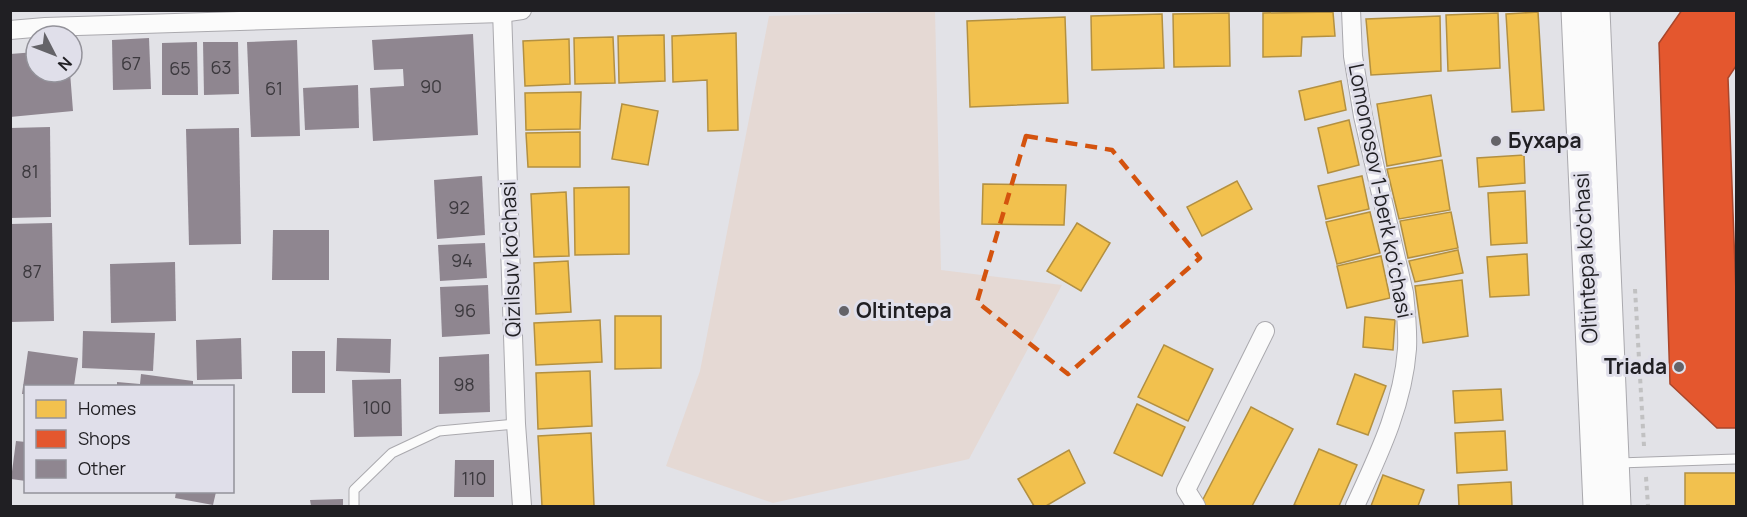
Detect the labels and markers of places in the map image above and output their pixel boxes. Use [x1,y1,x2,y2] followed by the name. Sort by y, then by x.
[1508,126,1582,154] place label: Бухара
[1489,134,1503,148] marker: Бухара
[856,296,952,324] place label: Oltintepa
[837,304,851,318] marker: Oltintepa
[1604,352,1667,380] place label: Triada
[1672,360,1686,374] marker: Triada

